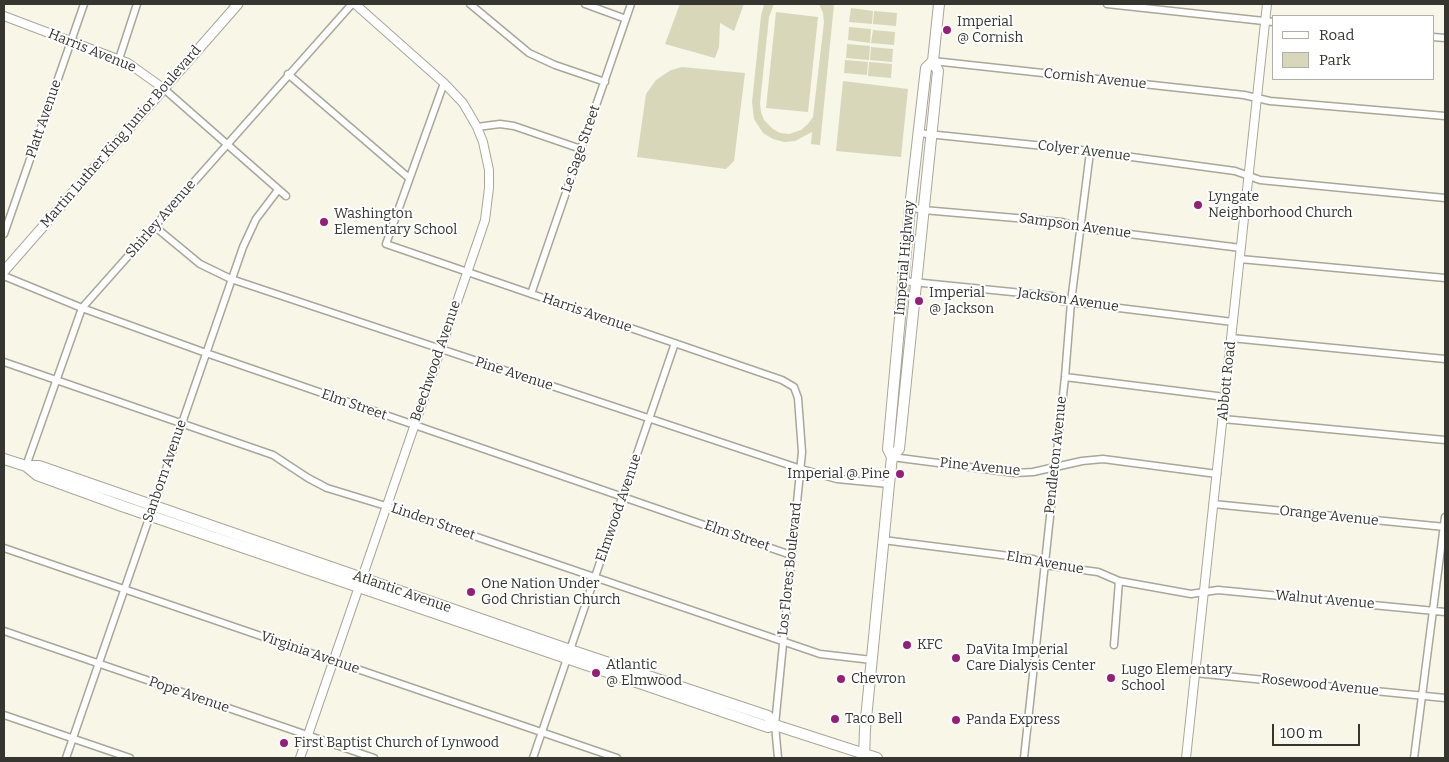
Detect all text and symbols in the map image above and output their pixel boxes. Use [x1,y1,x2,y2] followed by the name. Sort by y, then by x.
[957,14,1023,46] place label: Imperial @ Cornish
[1272,15,1434,80] legend
[941,24,953,36] marker: Imperial @ Cornish
[46,26,138,76] street label: Harris Avenue
[1319,26,1354,44] text: Road
[37,42,205,232] street label: Martin Luther King Junior Boulevard
[1319,51,1351,69] text: Park
[1043,65,1147,93] street label: Cornish Avenue
[23,78,65,160] street label: Platt Avenue
[558,103,604,195] street label: Le Sage Street
[1037,137,1131,165] street label: Colyer Avenue
[123,176,199,262] street label: Shirley Avenue
[1208,189,1353,222] place label: Lyngate Neighborhood Church
[1192,199,1204,211] marker: Lyngate Neighborhood Church
[892,200,918,316] street label: Imperial Highway
[334,206,457,238] place label: Washington Elementary School
[1018,210,1132,242] street label: Sampson Avenue
[318,216,330,228] marker: Washington Elementary School
[929,285,994,318] place label: Imperial @ Jackson
[1016,285,1120,315] street label: Jackson Avenue
[540,290,634,336] street label: Harris Avenue
[913,295,925,307] marker: Imperial @ Jackson
[407,298,465,424] street label: Beechwood Avenue
[1214,340,1240,422] street label: Abbott Road
[473,354,555,394] street label: Pine Avenue
[319,386,389,424] street label: Elm Street
[1041,395,1071,515] street label: Pendleton Avenue
[140,417,190,525] street label: Sanborn Avenue
[593,452,645,564] street label: Elmwood Avenue
[939,454,1021,480] street label: Pine Avenue
[787,466,890,482] place label: Imperial @ Pine
[894,468,906,480] marker: Imperial @ Pine
[389,500,477,544] street label: Linden Street
[775,502,805,636] street label: Los Flores Boulevard
[1279,502,1379,530] street label: Orange Avenue
[702,517,772,555] street label: Elm Street
[1005,548,1085,578] street label: Elm Avenue
[350,567,454,617] street label: Atlantic Avenue
[481,576,621,608] place label: One Nation Under God Christian Church
[465,586,477,598] marker: One Nation Under God Christian Church
[1275,587,1375,613] street label: Walnut Avenue
[258,628,362,678] street label: Virginia Avenue
[917,637,943,653] place label: KFC
[901,639,913,651] marker: KFC
[966,642,1095,674] place label: DaVita Imperial Care Dialysis Center
[950,652,962,664] marker: DaVita Imperial Care Dialysis Center
[606,657,682,690] place label: Atlantic @ Elmwood
[1121,662,1232,694] place label: Lugo Elementary School
[590,667,602,679] marker: Atlantic @ Elmwood
[1260,670,1380,700] street label: Rosewood Avenue
[851,671,906,687] place label: Chevron
[1105,672,1117,684] marker: Lugo Elementary School
[146,673,232,717] street label: Pope Avenue
[835,673,847,685] marker: Chevron
[845,711,902,727] place label: Taco Bell
[966,712,1060,728] place label: Panda Express
[829,713,841,725] marker: Taco Bell
[950,714,962,726] marker: Panda Express
[1274,714,1362,746] scale bar
[1280,724,1323,742] text: 100 m
[294,735,499,751] place label: First Baptist Church of Lynwood
[278,737,290,749] marker: First Baptist Church of Lynwood

